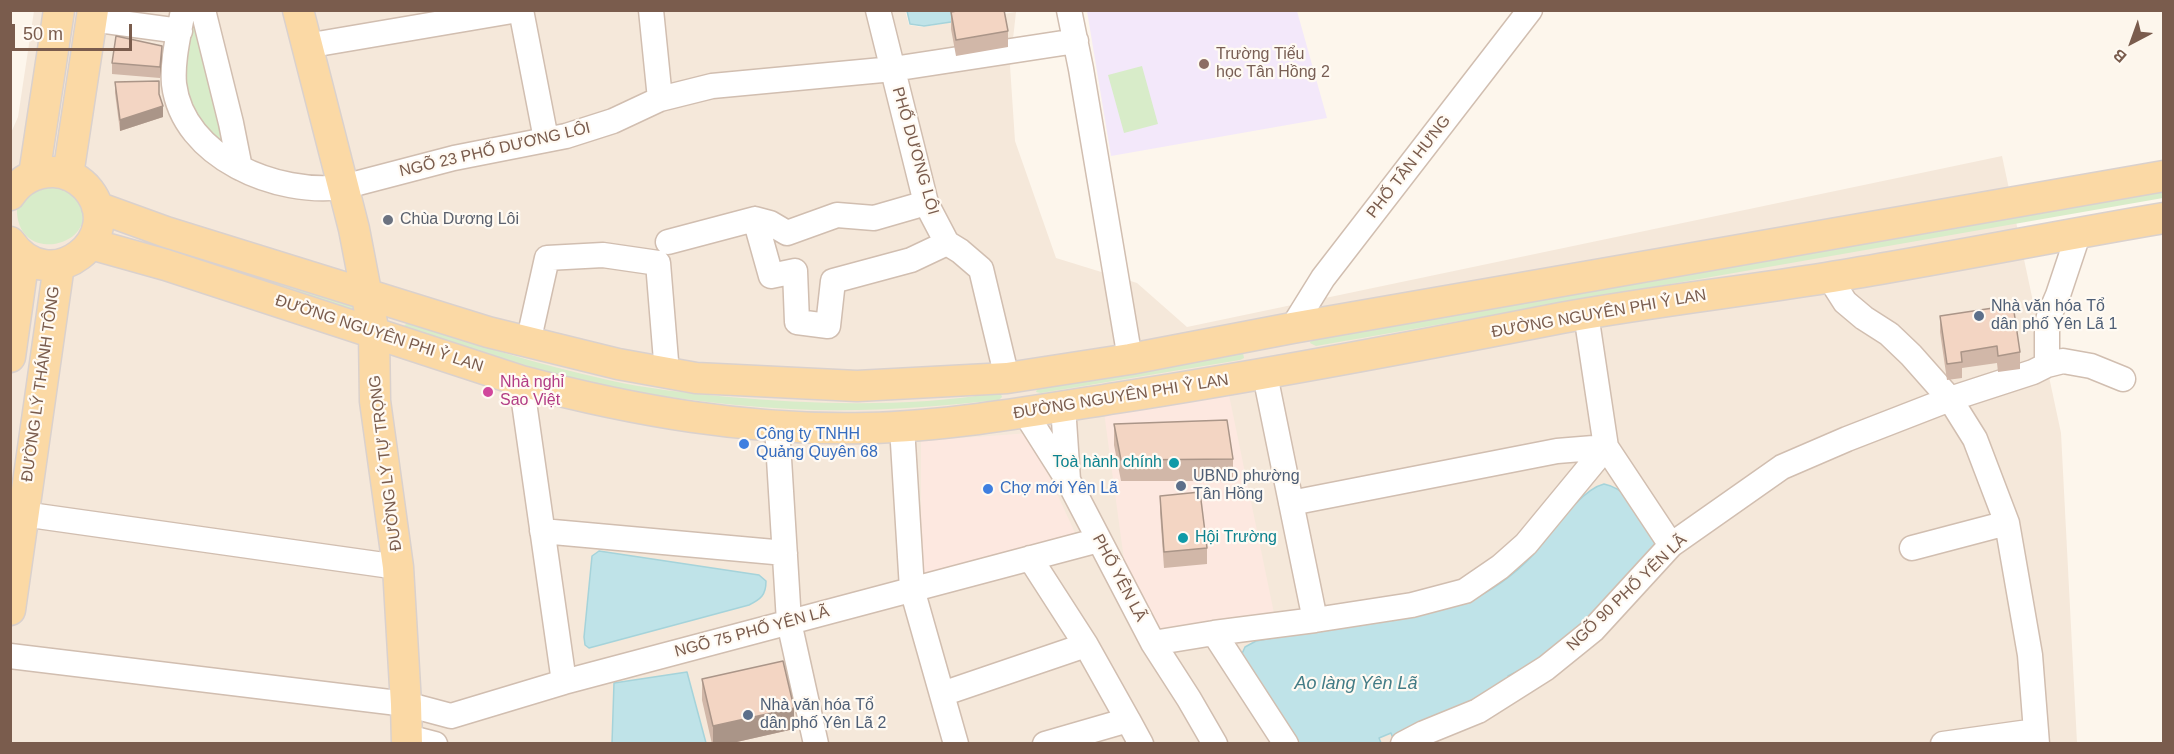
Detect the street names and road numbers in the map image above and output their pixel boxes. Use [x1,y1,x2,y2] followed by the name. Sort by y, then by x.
[888,85,942,217] street label: PHỐ DƯƠNG LÔI
[1363,112,1455,222] street label: PHỐ TÂN HƯNG
[398,119,592,181] street label: NGÕ 23 PHỐ DƯƠNG LÔI
[18,285,64,483] street label: ĐƯỜNG LÝ THÁNH TÔNG
[1490,286,1708,342] street label: ĐƯỜNG NGUYÊN PHI Ỷ LAN
[273,291,485,377] street label: ĐƯỜNG NGUYÊN PHI Ỷ LAN
[1012,370,1230,424] street label: ĐƯỜNG NGUYÊN PHI Ỷ LAN
[366,374,406,552] street label: ĐƯỜNG LÝ TỰ TRỌNG
[1088,531,1150,625] street label: PHỐ YÊN LÃ
[1563,531,1691,655] street label: NGÕ 90 PHỐ YÊN LÃ
[673,602,831,662] street label: NGÕ 75 PHỐ YÊN LÃ

